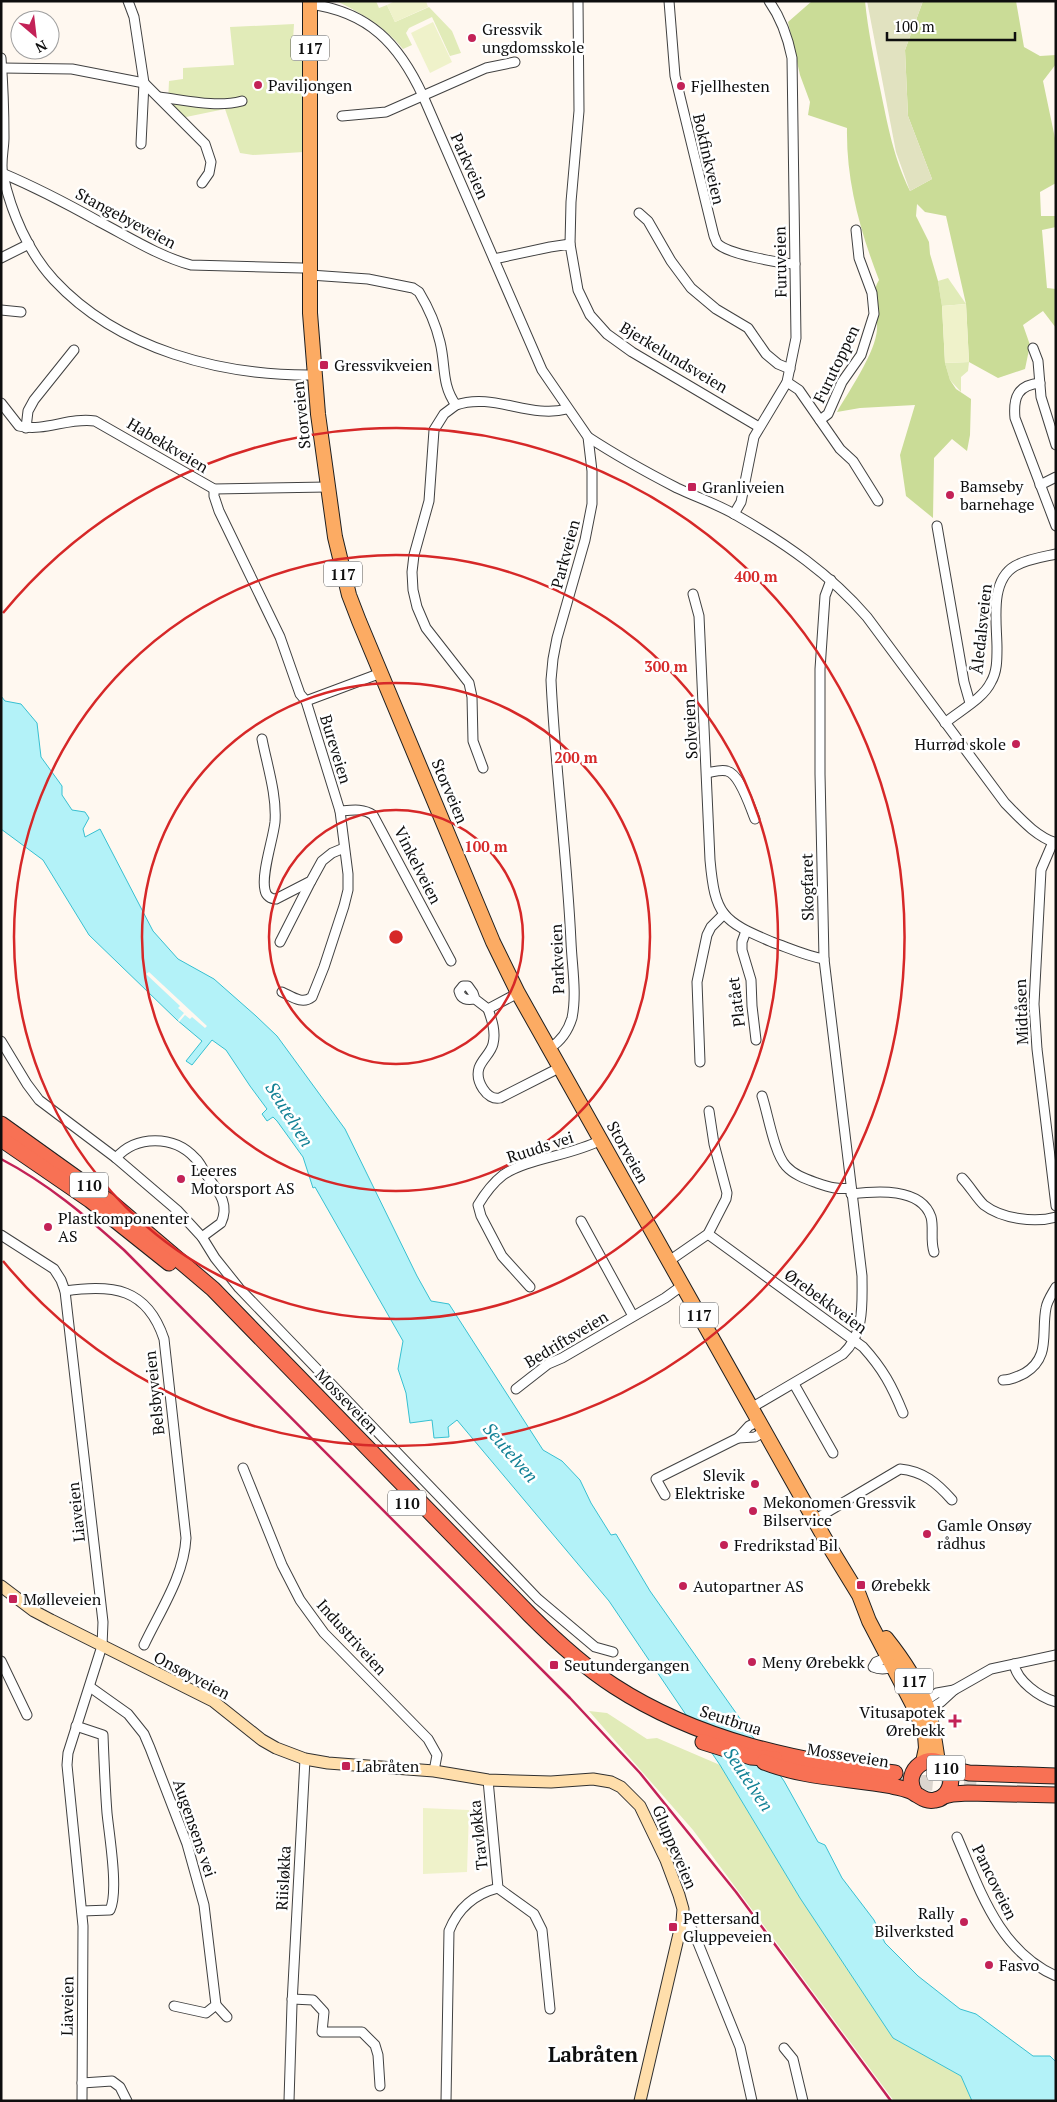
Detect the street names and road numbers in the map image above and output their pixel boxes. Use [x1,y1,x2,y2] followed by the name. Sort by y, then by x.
[291,36,329,60] road number: 117
[688,111,730,207] street label: Bokfinkveien
[446,129,495,203] street label: Parkveien
[72,182,181,254] street label: Stangebyeveien
[768,226,792,298] street label: Furuveien
[616,316,733,398] street label: Bjerkelundsveien
[808,321,864,406] street label: Furutoppen
[286,380,315,450] street label: Storveien
[123,412,213,478] street label: Habekkveien
[545,517,585,591] street label: Parkveien
[324,562,362,586] road number: 117
[965,582,997,675] street label: Åledalsveien
[677,698,703,760] street label: Solveien
[315,712,357,787] street label: Bureveien
[427,755,474,827] street label: Storveien
[389,822,447,908] street label: Vinkelveien
[795,853,819,921] street label: Skogfaret
[545,923,569,994] street label: Parkveien
[722,976,750,1028] street label: Platået
[1009,978,1033,1045] street label: Midtåsen
[602,1117,654,1188] street label: Storveien
[504,1126,576,1168] street label: Ruuds vei
[70,1172,108,1198] road number: 110
[780,1263,872,1339] street label: Ørebekkveien
[680,1302,718,1328] road number: 117
[520,1305,612,1373] street label: Bedriftsveien
[139,1349,169,1436] street label: Belsbyveien
[310,1364,384,1439] street label: Mosseveien
[62,1481,90,1543] street label: Liaveien
[388,1490,426,1516] road number: 110
[312,1594,392,1680] street label: Industriveien
[150,1646,235,1705] street label: Onsøyveien
[895,1668,933,1694] road number: 117
[697,1700,765,1740] street label: Seutbrua
[805,1738,891,1772] street label: Mosseveien
[927,1756,965,1780] road number: 110
[168,1776,222,1880] street label: Augensens vei
[463,1799,493,1871] street label: Travløkka
[647,1802,703,1893] street label: Gluppeveien
[967,1841,1023,1924] street label: Pancoveien
[270,1845,296,1911] street label: Riisløkka
[55,1975,79,2036] street label: Liaveien

